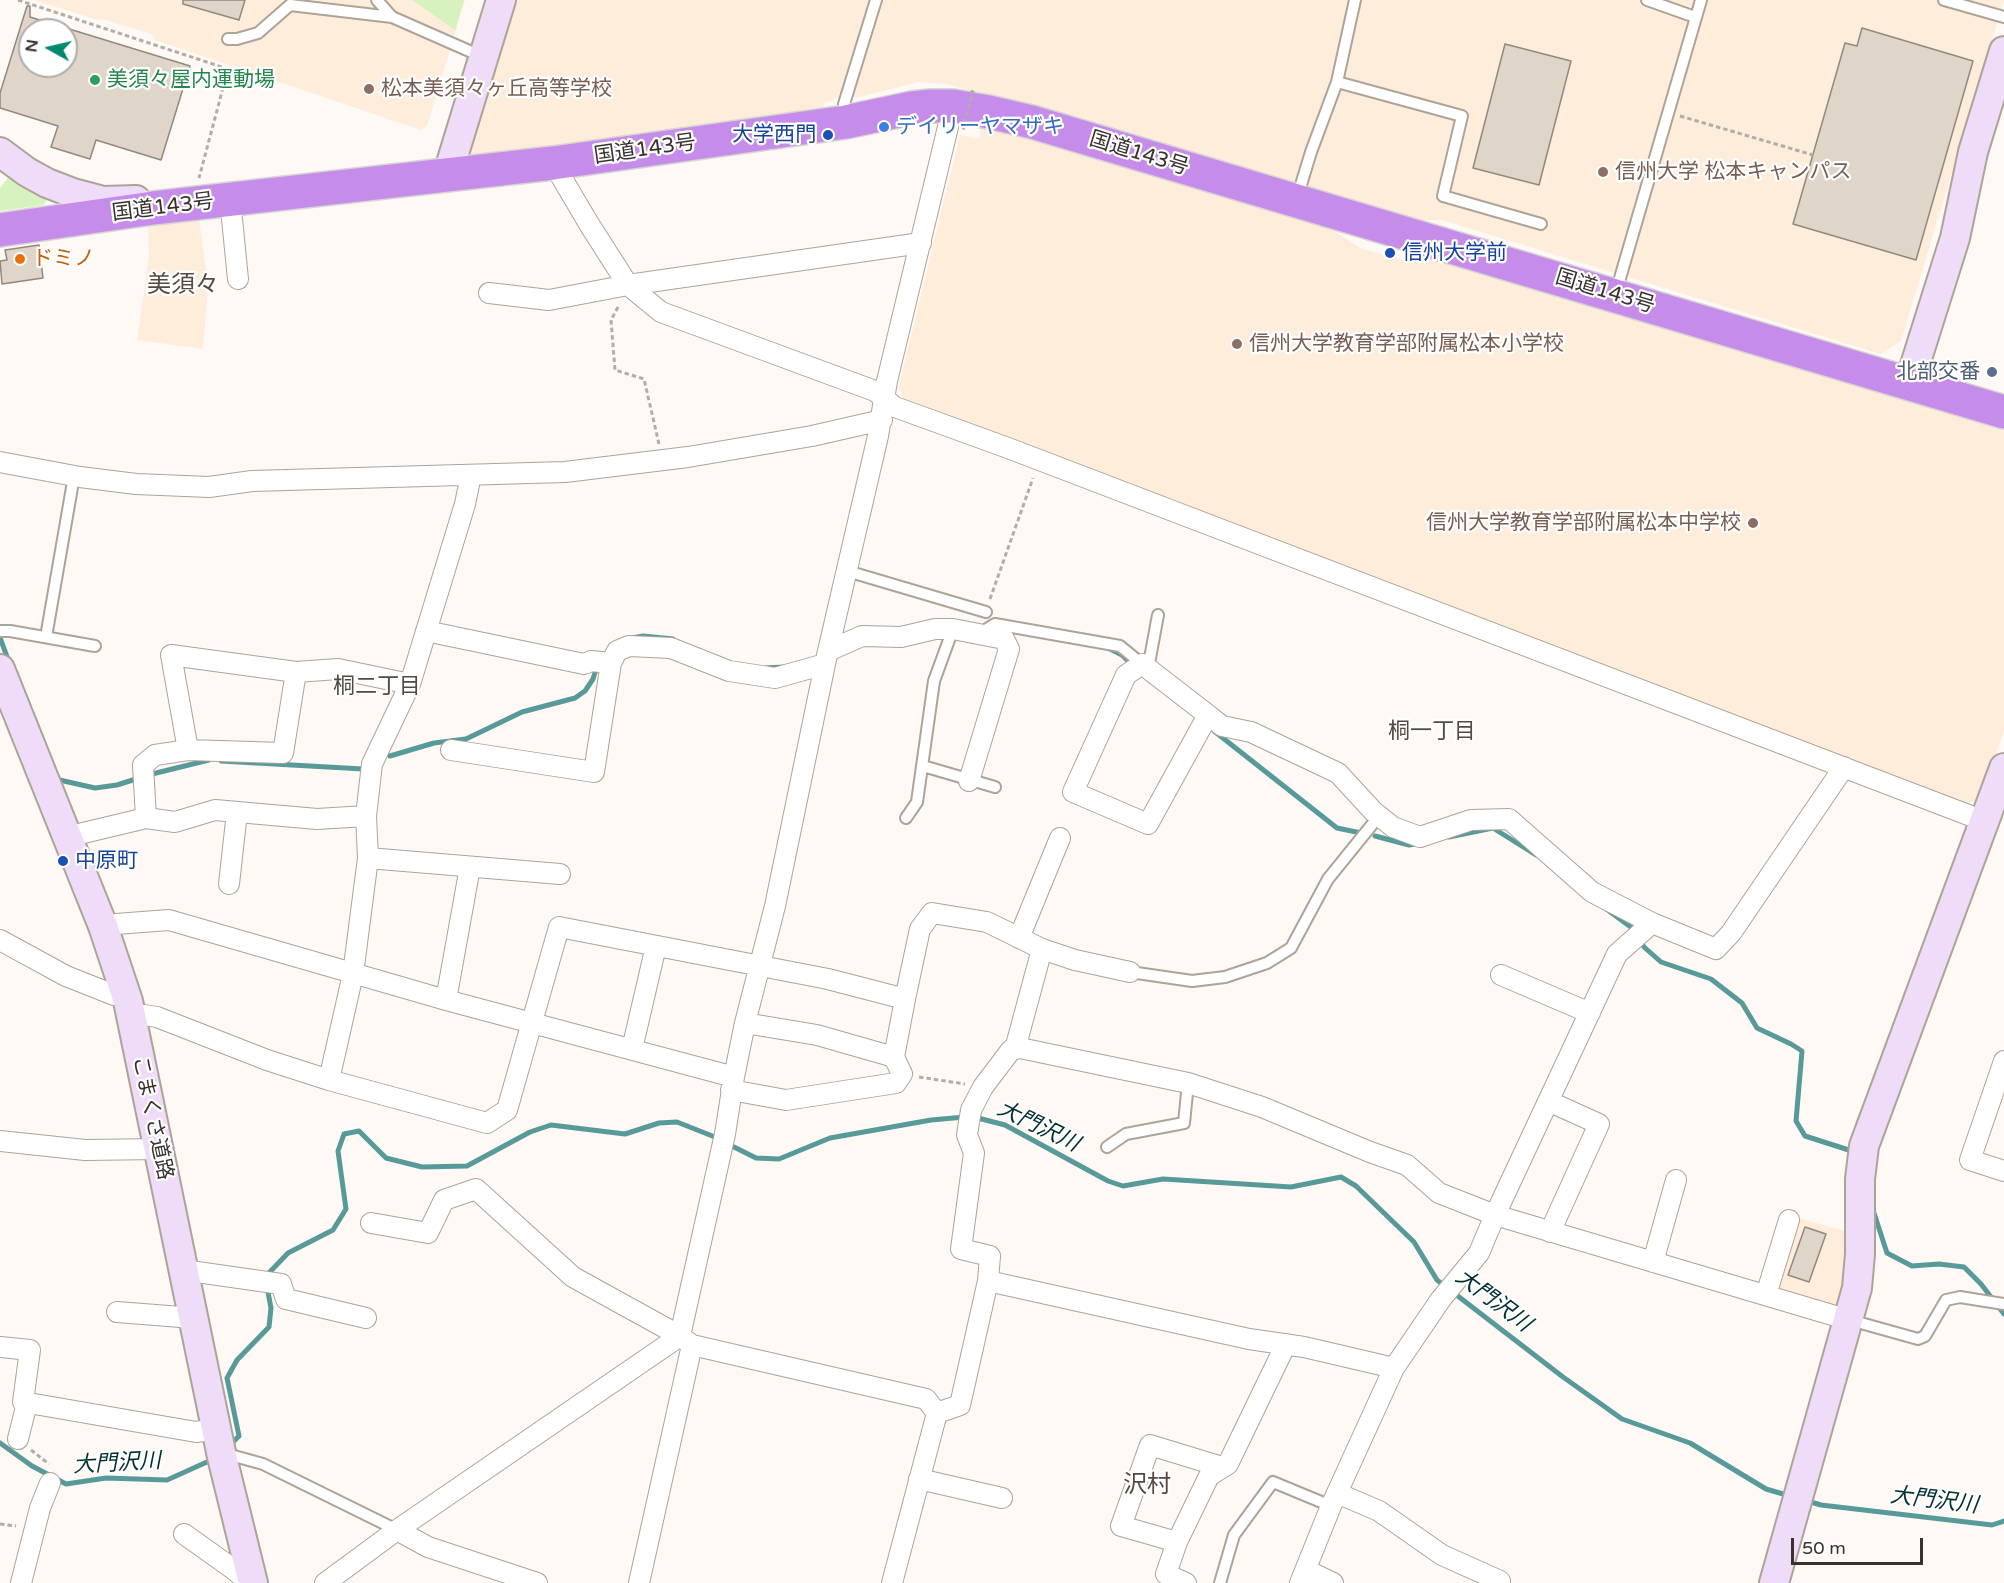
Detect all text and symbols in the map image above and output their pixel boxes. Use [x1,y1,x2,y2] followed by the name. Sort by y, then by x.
[18,18,78,78] north arrow
[21,38,43,54] text: N
[107,67,275,93] place label: 美須々屋内運動場
[88,73,102,87] marker: 美須々屋内運動場
[381,76,612,102] place label: 松本美須々ヶ丘高等学校
[362,82,376,96] marker: 松本美須々ヶ丘高等学校
[896,114,1064,140] place label: デイリーヤマザキ
[877,120,891,134] marker: デイリーヤマザキ
[732,122,816,148] place label: 大学西門
[1086,127,1192,181] street label: 国道143号
[821,128,835,142] marker: 大学西門
[592,130,698,170] street label: 国道143号
[1615,159,1851,185] place label: 信州大学 松本キャンパス
[1596,165,1610,179] marker: 信州大学 松本キャンパス
[111,189,215,227] street label: 国道143号
[1402,240,1507,266] place label: 信州大学前
[32,246,95,272] place label: ドミノ
[1383,246,1397,260] marker: 信州大学前
[13,252,27,266] marker: ドミノ
[1552,265,1658,319] street label: 国道143号
[147,272,219,300] district label: 美須々
[1249,331,1564,357] place label: 信州大学教育学部附属松本小学校
[1230,337,1244,351] marker: 信州大学教育学部附属松本小学校
[1896,359,1980,385] place label: 北部交番
[1985,365,1999,379] marker: 北部交番
[1426,510,1741,536] place label: 信州大学教育学部附属松本中学校
[1746,516,1760,530] marker: 信州大学教育学部附属松本中学校
[333,674,421,700] district label: 桐二丁目
[1388,719,1476,745] district label: 桐一丁目
[75,848,138,874] place label: 中原町
[56,854,70,868] marker: 中原町
[127,1054,177,1182] street label: こまくさ道路
[993,1096,1083,1158] water label: 大門沢川
[1450,1264,1536,1338] water label: 大門沢川
[72,1449,162,1479] water label: 大門沢川
[1123,1472,1171,1500] district label: 沢村
[1889,1483,1979,1519] water label: 大門沢川
[1794,1526,1926,1564] scale bar
[1802,1537,1846,1559] text: 50 m

